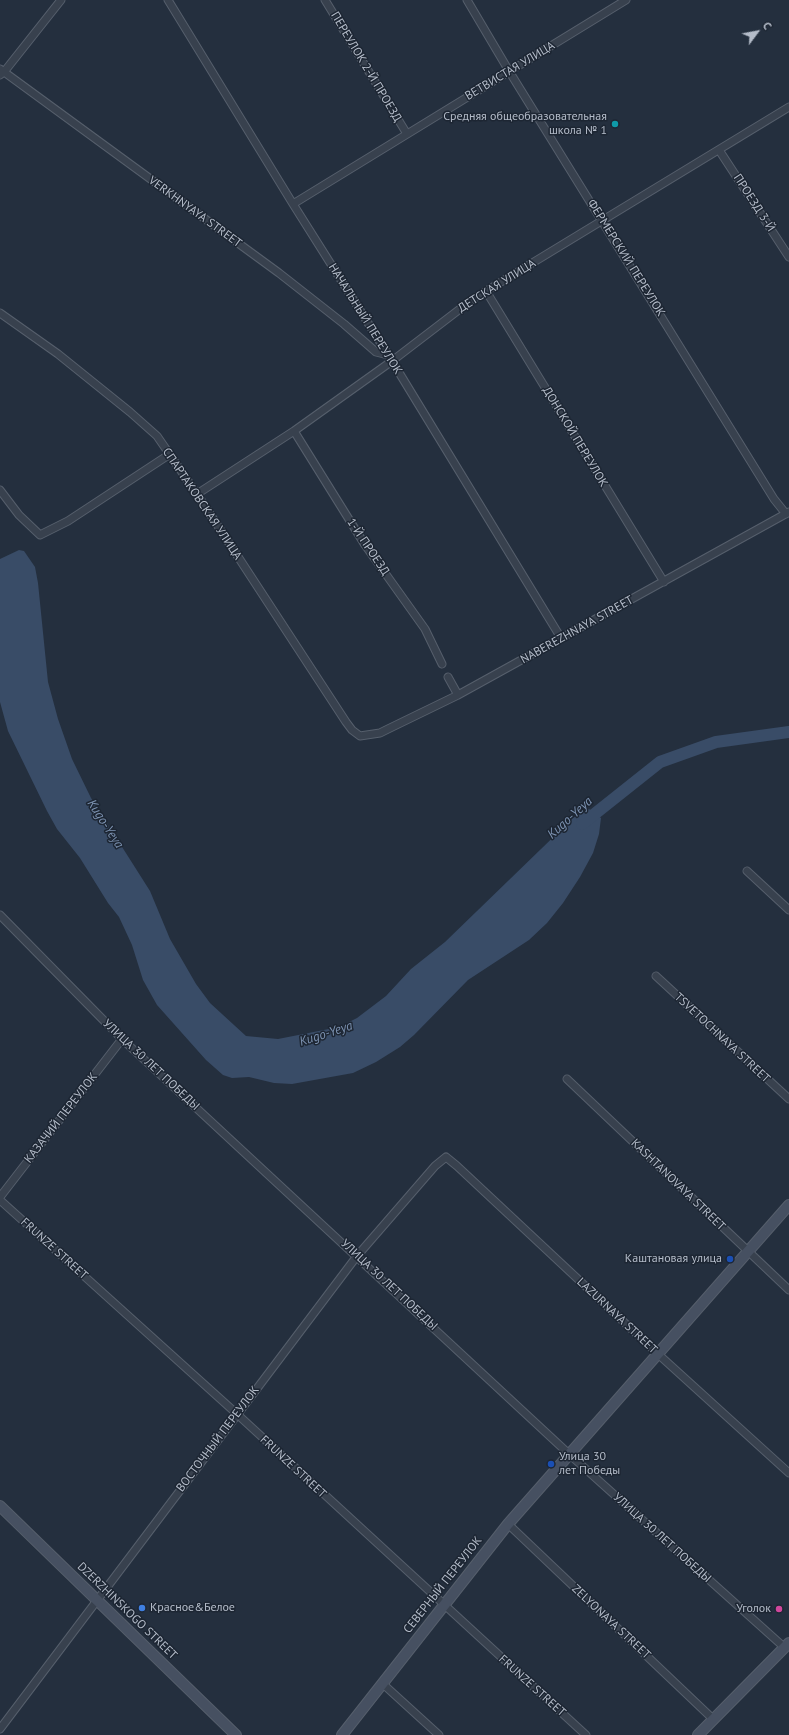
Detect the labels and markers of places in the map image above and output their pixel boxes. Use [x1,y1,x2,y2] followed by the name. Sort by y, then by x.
[443,110,607,138] place label: Средняя общеобразовательная школа № 1
[610,119,620,129] marker: Средняя общеобразовательная школа № 1
[625,1252,722,1266] place label: Каштановая улица
[725,1254,735,1264] marker: Каштановая улица
[559,1450,620,1478] place label: Улица 30 лет Победы
[546,1459,556,1469] marker: Улица 30 лет Победы
[150,1601,235,1615] place label: Красное&Белое
[736,1602,771,1616] place label: Уголок
[137,1603,147,1613] marker: Красное&Белое
[774,1604,784,1614] marker: Уголок

